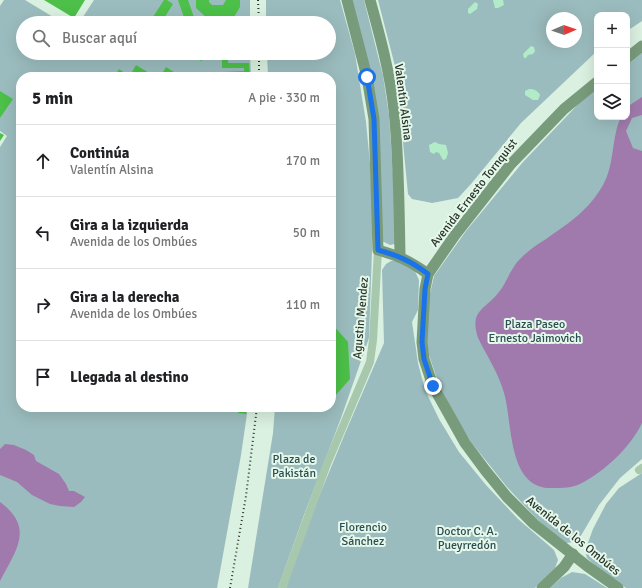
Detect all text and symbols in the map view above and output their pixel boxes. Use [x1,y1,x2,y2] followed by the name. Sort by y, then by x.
[546,12,582,48] north arrow
[594,12,630,120] map controls
[594,12,630,48] button: +
[16,16,336,60] search box
[30,27,52,49] icon: search
[62,29,137,47] text: Buscar aquí
[594,48,630,84] button: −
[391,63,415,141] street label: Valentín Alsina
[358,68,376,86] route start
[594,84,630,120] button: layers
[32,88,73,109] text: 5 min
[248,90,320,106] text: A pie · 330 m
[427,136,521,250] street label: Avenida Ernesto Tornquist
[70,144,129,162] text: Continúa
[32,150,54,172] icon: ahead
[286,153,320,169] text: 170 m
[70,162,154,178] text: Valentín Alsina
[70,216,189,234] text: Gira a la izquierda
[32,222,54,244] icon: left
[293,225,320,241] text: 50 m
[70,234,197,250] text: Avenida de los Ombúes
[350,276,372,360] street label: Agustin Mendez
[70,288,180,306] text: Gira a la derecha
[32,294,54,316] icon: right
[286,297,320,313] text: 110 m
[70,306,197,322] text: Avenida de los Ombúes
[489,317,581,346] park label: Plaza Paseo Ernesto Jaimovich
[32,366,54,388] icon: arrive
[70,368,189,386] text: Llegada al destino
[424,377,442,395] route end
[272,452,316,481] park label: Plaza de Pakistán
[523,493,623,579] street label: Avenida de los Ombúes
[339,520,387,549] park label: Florencio Sánchez
[436,524,498,553] park label: Doctor C. A. Pueyrredón

